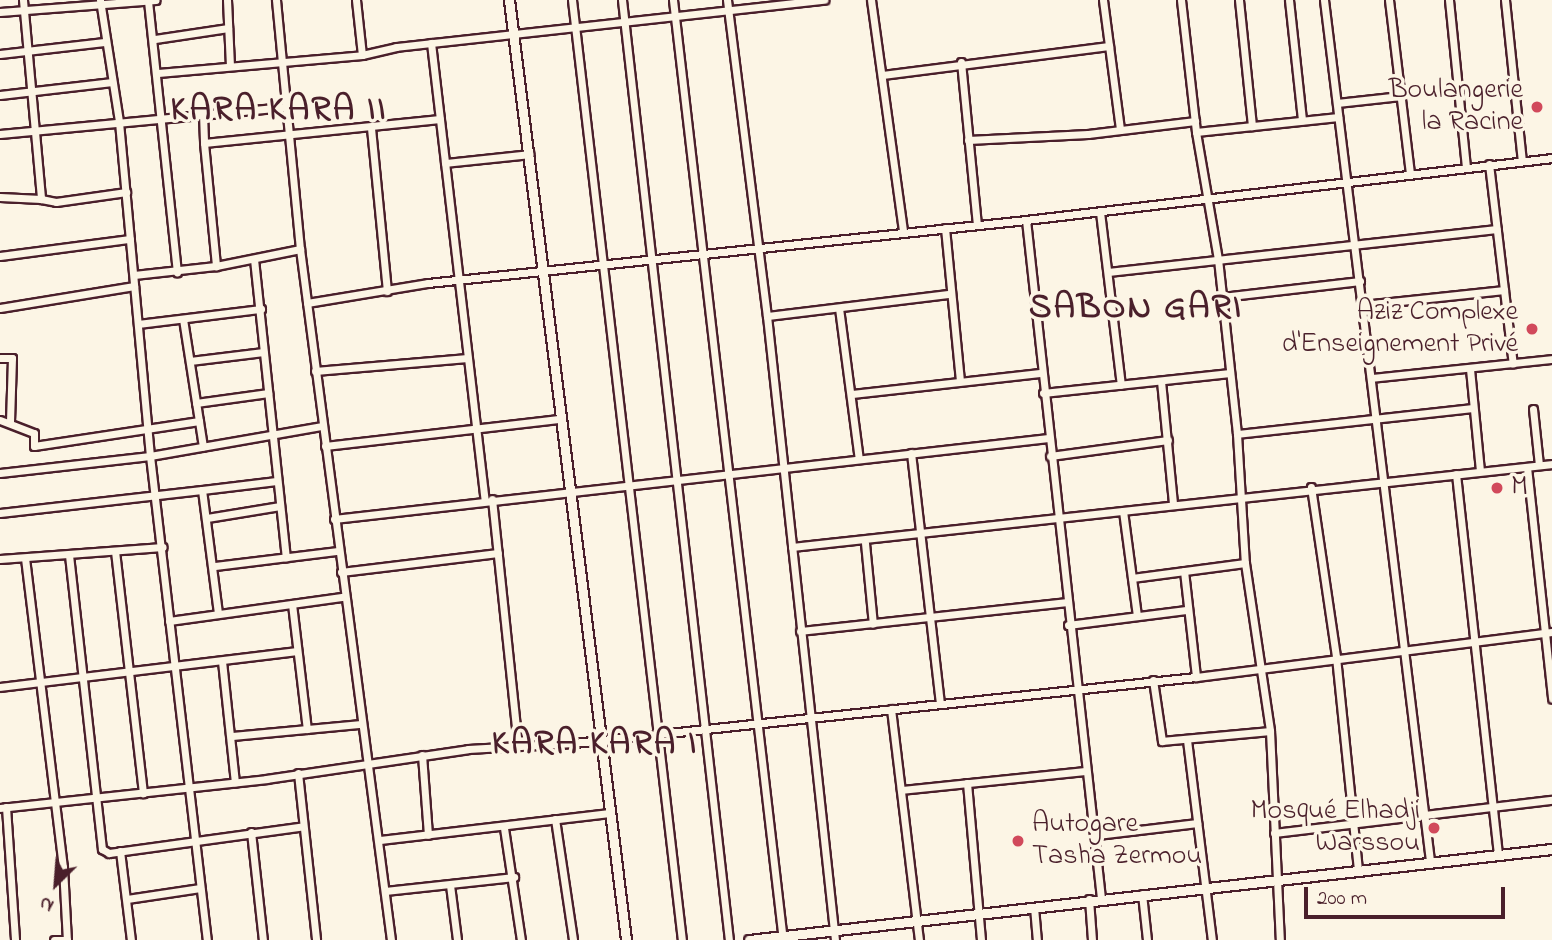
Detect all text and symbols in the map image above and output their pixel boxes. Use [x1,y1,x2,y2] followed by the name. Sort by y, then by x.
[1389,74,1523,140] place label: Boulangerie la Racine
[172,90,386,132] district label: KARA KARA II
[1529,99,1545,115] marker: Boulangerie la Racine
[1030,288,1242,330] district label: SABON GARI
[1282,296,1518,362] place label: Aziz Complexe d'Enseignement Privé
[1524,321,1540,337] marker: Aziz Complexe d'Enseignement Privé
[1511,471,1528,505] place label: M
[1489,480,1505,496] marker: M
[493,724,697,766] district label: KARA KARA I
[1251,795,1420,861] place label: Mosqué Elhadji Warssou
[1032,808,1202,874] place label: Autogare Tasha Zermou
[1426,820,1442,836] marker: Mosqué Elhadji Warssou
[1010,833,1026,849] marker: Autogare Tasha Zermou
[21,849,91,919] north arrow
[1307,874,1508,918] scale bar
[1317,884,1367,914] text: 200 m
[35,889,58,918] text: N

